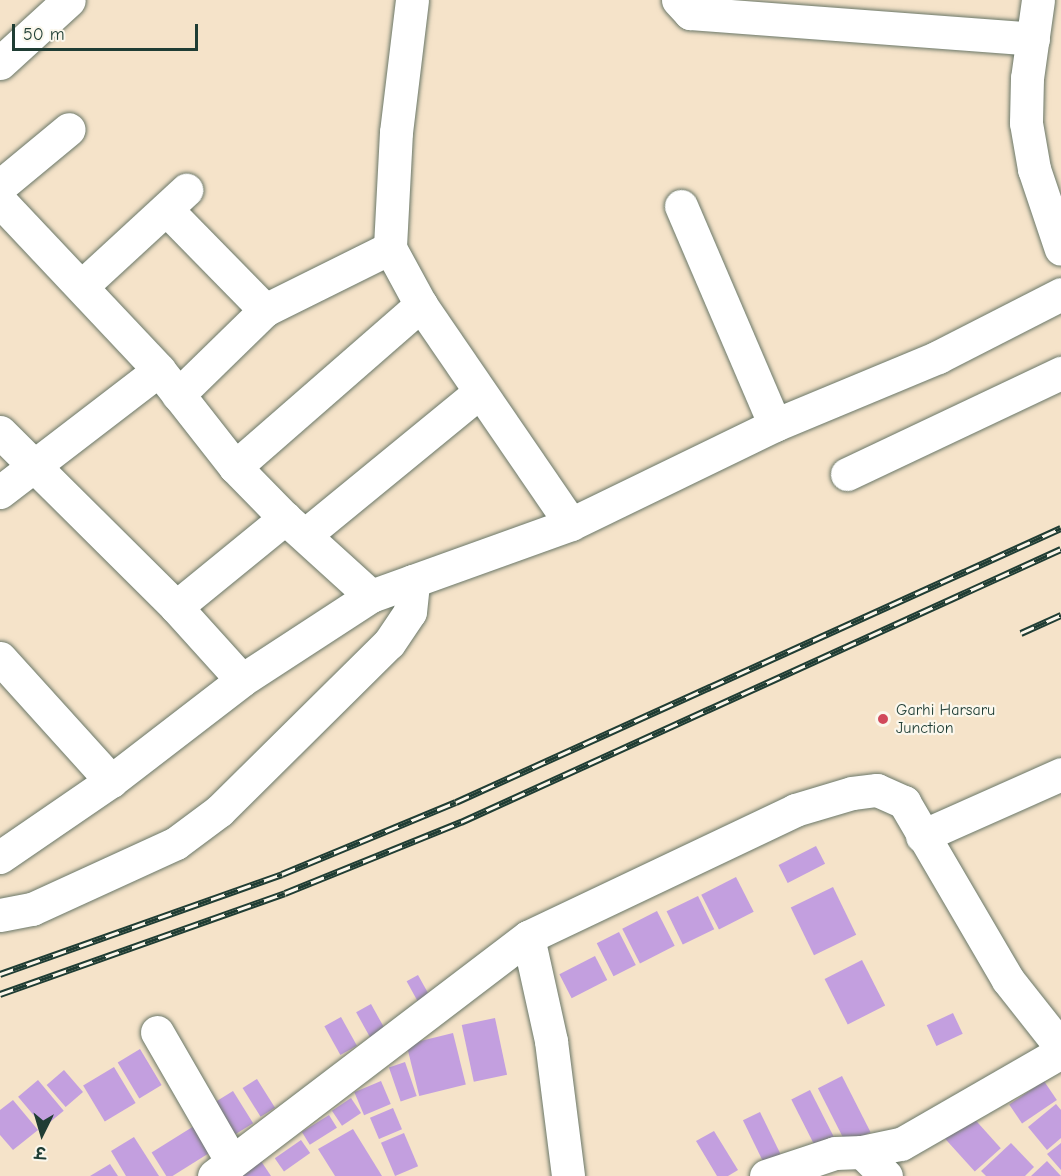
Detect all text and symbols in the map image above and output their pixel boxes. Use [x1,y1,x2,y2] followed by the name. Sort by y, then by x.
[15,12,201,50] scale bar
[23,24,65,45] text: 50 m
[896,700,995,738] place label: Garhi Harsaru Junction
[874,710,892,728] marker: Garhi Harsaru Junction
[12,1104,72,1164] north arrow
[34,1143,47,1161] text: उ

